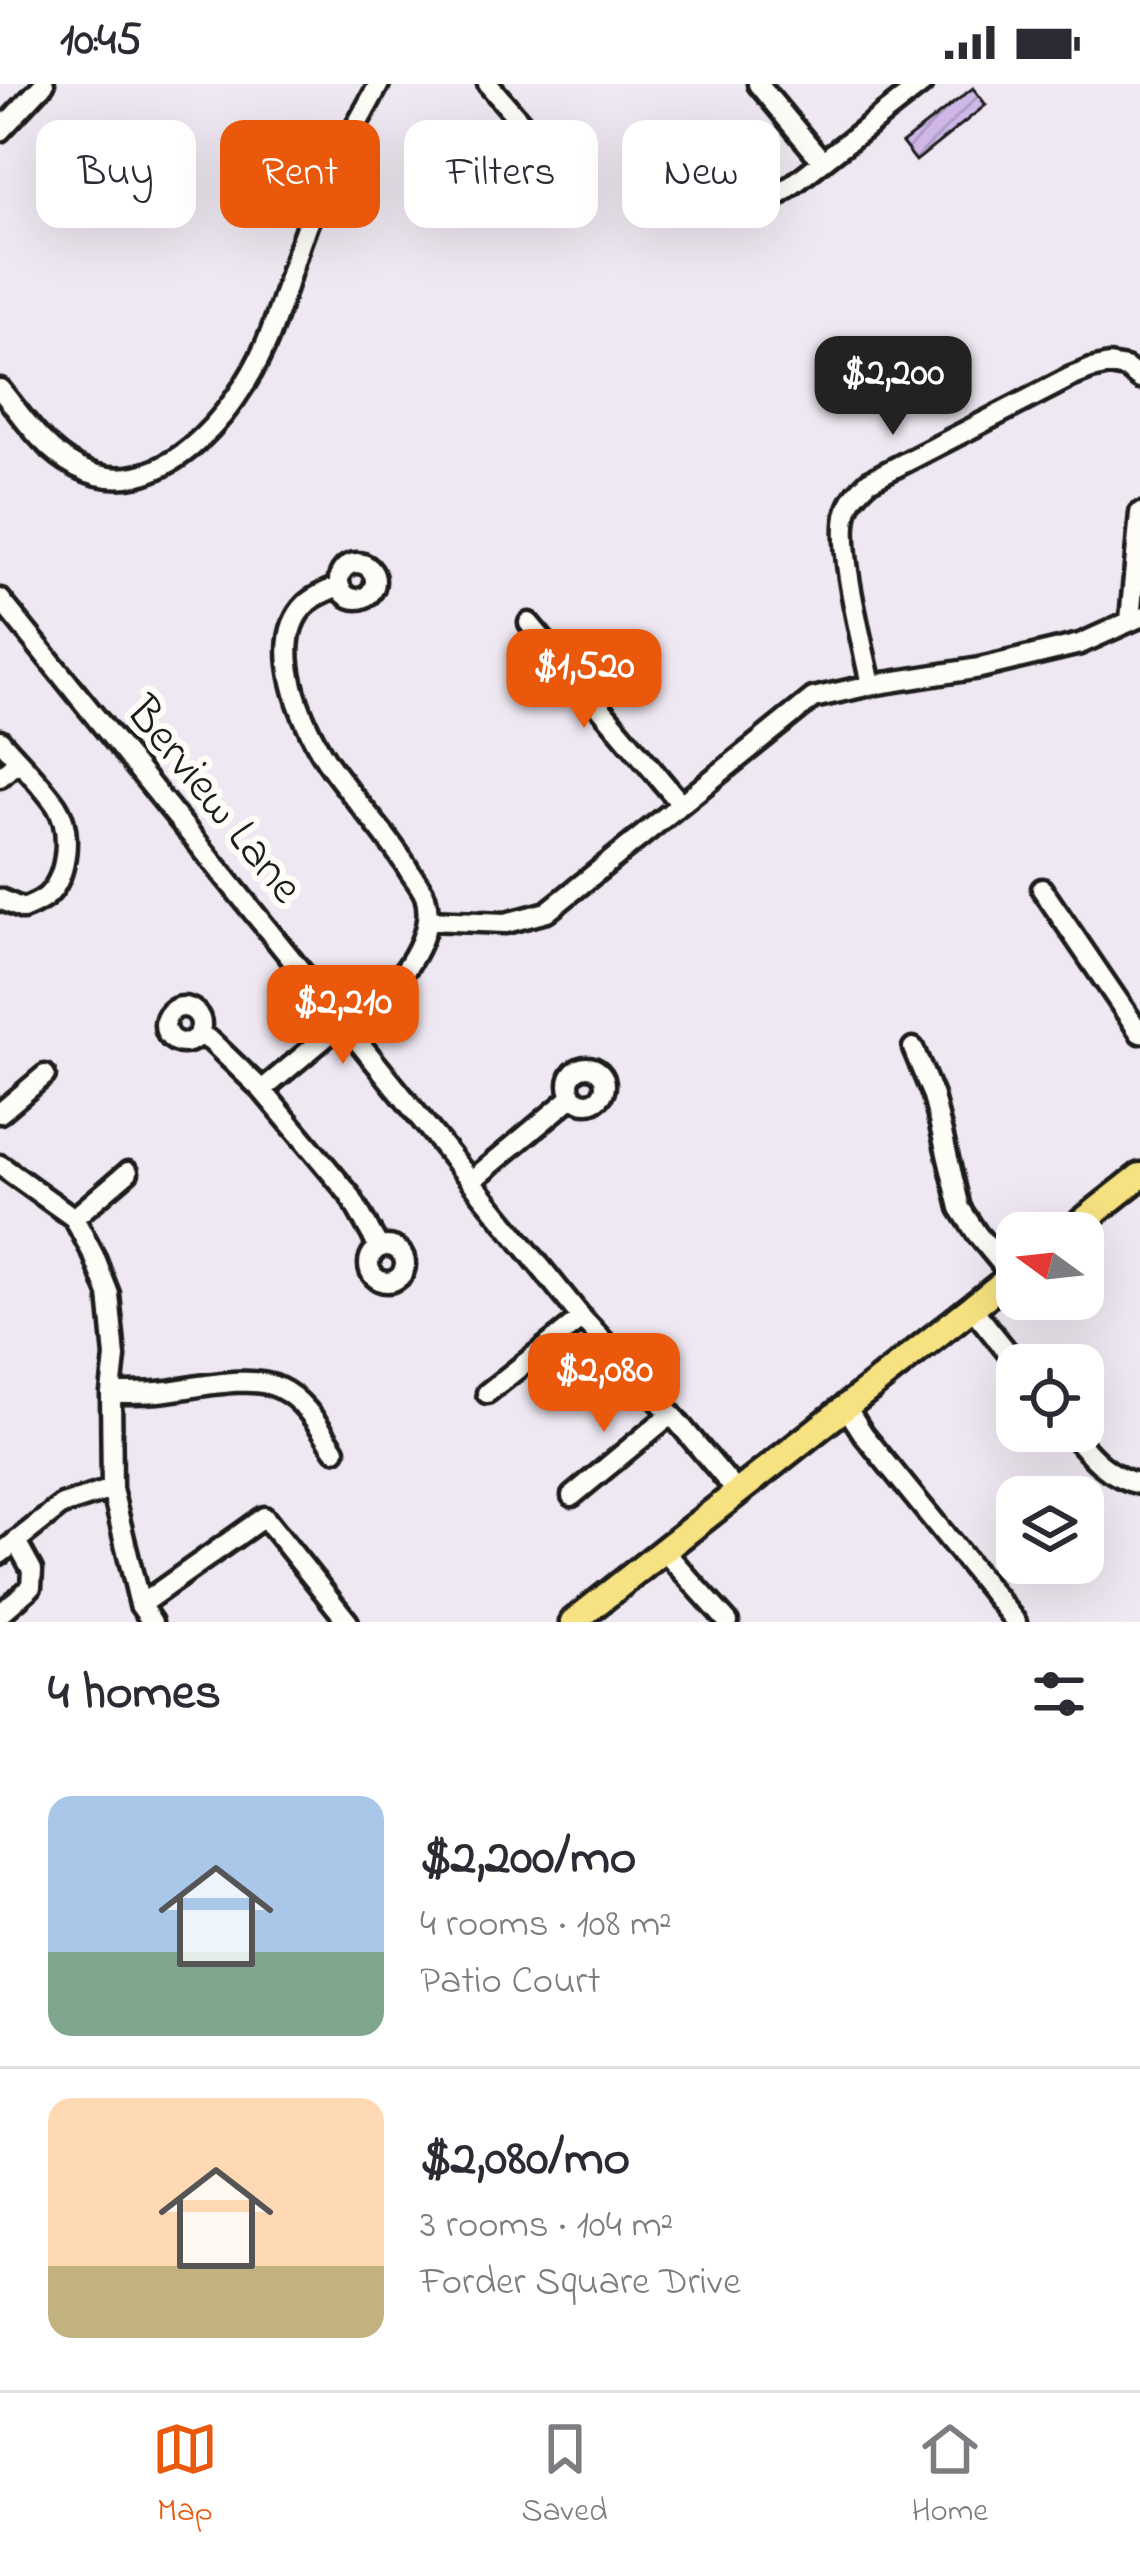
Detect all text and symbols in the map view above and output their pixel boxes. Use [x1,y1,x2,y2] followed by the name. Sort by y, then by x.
[60,9,142,75] text: 10:45
[36,120,196,228] chip: Buy
[220,120,380,228] chip: Rent
[404,120,598,228] chip: Filters
[622,120,780,228] chip: New
[795,336,991,438] pin: $2,200
[842,346,944,403] text: $2,200
[486,629,682,731] pin: $1,520
[533,639,635,696] text: $1,520
[107,681,319,920] street label: Berview Lane
[245,965,441,1067] pin: $2,210
[294,975,392,1032] text: $2,210
[996,1212,1104,1320] north arrow
[996,1212,1104,1584] map controls
[506,1333,702,1435] pin: $2,080
[555,1343,653,1400] text: $2,080
[996,1344,1104,1452] button: locate
[996,1476,1104,1584] button: layers
[48,1657,221,1732] text: 4 homes
[1026,1661,1092,1727] icon: filters
[420,1822,636,1897] text: $2,200/mo
[144,1844,288,1988] icon: home
[420,1897,672,1954] text: 4 rooms · 108 m²
[420,1954,601,2011] text: Patio Court
[420,2123,630,2198] text: $2,080/mo
[144,2146,288,2290] icon: home
[420,2198,673,2255] text: 3 rooms · 104 m²
[420,2255,741,2312] text: Forder Square Drive
[152,2416,218,2536] tab: Map
[522,2416,608,2536] tab: Saved
[911,2416,988,2536] tab: Home

